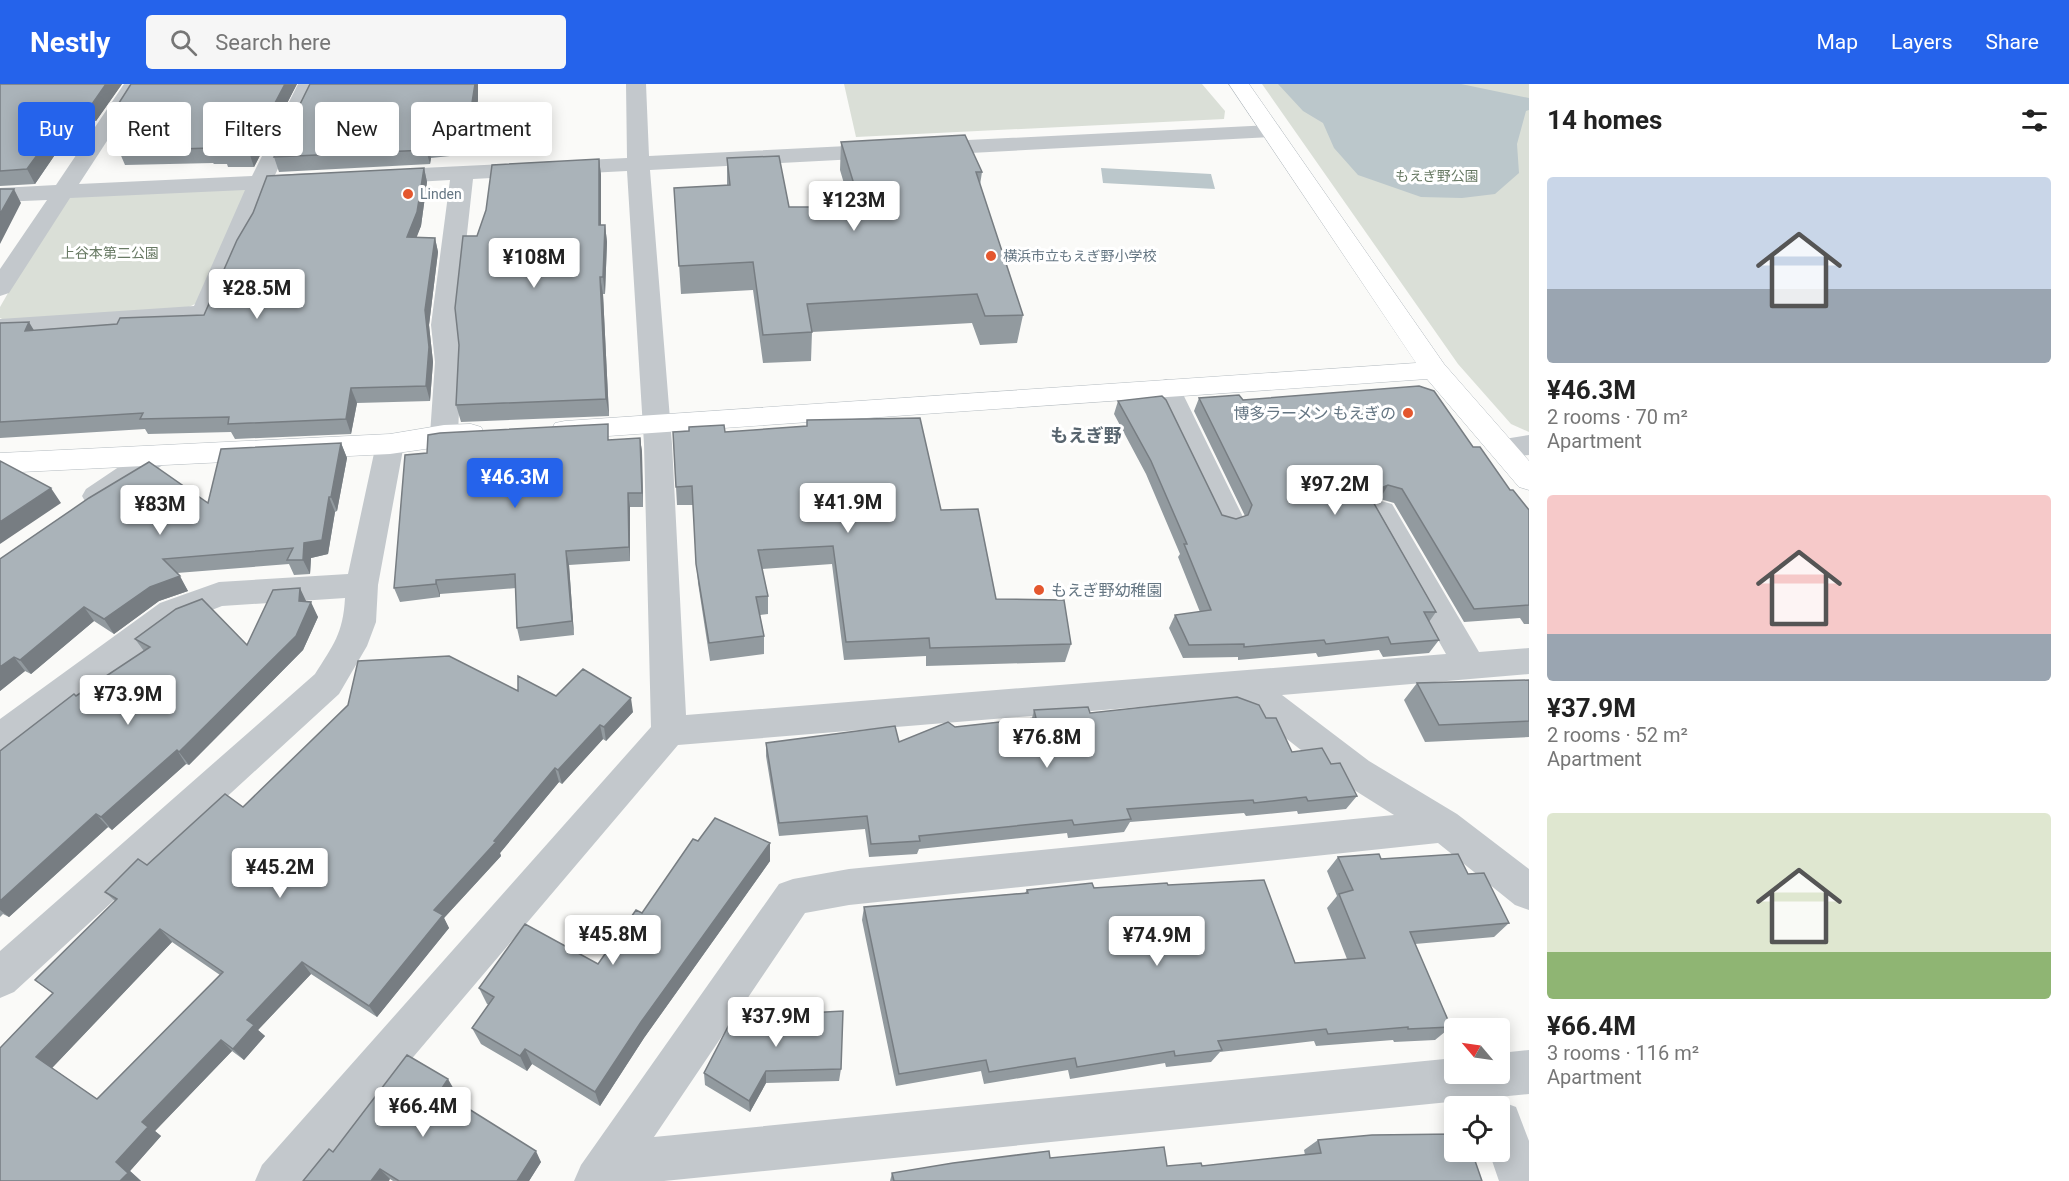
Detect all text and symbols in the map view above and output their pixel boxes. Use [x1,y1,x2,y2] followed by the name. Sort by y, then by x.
[146,15,566,69] search box
[30,26,110,59] text: Nestly
[167,26,200,59] icon: search
[215,30,331,55] text: Search here
[1816,30,1858,54] text: Map
[1891,30,1952,54] text: Layers
[1985,30,2039,54] text: Share
[18,102,95,156] chip: Buy
[107,102,191,156] chip: Rent
[203,102,303,156] chip: Filters
[315,102,399,156] chip: New
[411,102,552,156] chip: Apartment
[2018,104,2051,137] icon: filters
[1547,105,1662,135] text: 14 homes
[1395,168,1479,184] park label: もえぎ野公園
[812,181,896,232] pin: ¥123M
[420,186,462,202] place label: Linden
[401,187,415,201] marker: Linden
[823,188,885,212] text: ¥123M
[1745,216,1853,324] icon: home
[492,238,576,289] pin: ¥108M
[61,245,159,261] park label: 上谷本第二公園
[503,245,565,269] text: ¥108M
[1003,248,1157,264] place label: 横浜市立もえぎ野小学校
[984,249,998,263] marker: 横浜市立もえぎ野小学校
[208,269,306,320] pin: ¥28.5M
[223,276,291,300] text: ¥28.5M
[1547,375,1636,405] text: ¥46.3M
[1233,404,1396,423] place label: 博多ラーメン もえぎの
[1547,405,1688,429] text: 2 rooms · 70 m²
[1401,406,1415,420] marker: 博多ラーメン もえぎの
[1050,425,1122,446] district label: もえぎ野
[1547,429,1642,453] text: Apartment
[466,458,564,509] pin: ¥46.3M
[481,465,549,489] text: ¥46.3M
[1286,465,1384,516] pin: ¥97.2M
[1301,472,1369,496] text: ¥97.2M
[799,483,897,534] pin: ¥41.9M
[124,485,196,536] pin: ¥83M
[814,490,882,514] text: ¥41.9M
[134,492,186,516] text: ¥83M
[1745,534,1853,642] icon: home
[1051,581,1163,600] place label: もえぎ野幼稚園
[1032,583,1046,597] marker: もえぎ野幼稚園
[79,675,177,726] pin: ¥73.9M
[94,682,162,706] text: ¥73.9M
[1547,693,1636,723] text: ¥37.9M
[998,718,1096,769] pin: ¥76.8M
[1547,723,1688,747] text: 2 rooms · 52 m²
[1013,725,1081,749] text: ¥76.8M
[1547,747,1642,771] text: Apartment
[231,848,329,899] pin: ¥45.2M
[1745,852,1853,960] icon: home
[246,855,314,879] text: ¥45.2M
[564,915,662,966] pin: ¥45.8M
[1108,916,1206,967] pin: ¥74.9M
[579,922,647,946] text: ¥45.8M
[1123,923,1191,947] text: ¥74.9M
[727,997,825,1048] pin: ¥37.9M
[742,1004,810,1028] text: ¥37.9M
[1547,1011,1636,1041] text: ¥66.4M
[1444,1018,1510,1084] north arrow
[1444,1018,1510,1162] map controls
[1547,1041,1699,1065] text: 3 rooms · 116 m²
[1547,1065,1642,1089] text: Apartment
[374,1087,472,1138] pin: ¥66.4M
[389,1094,457,1118] text: ¥66.4M
[1444,1096,1510,1162] button: locate

